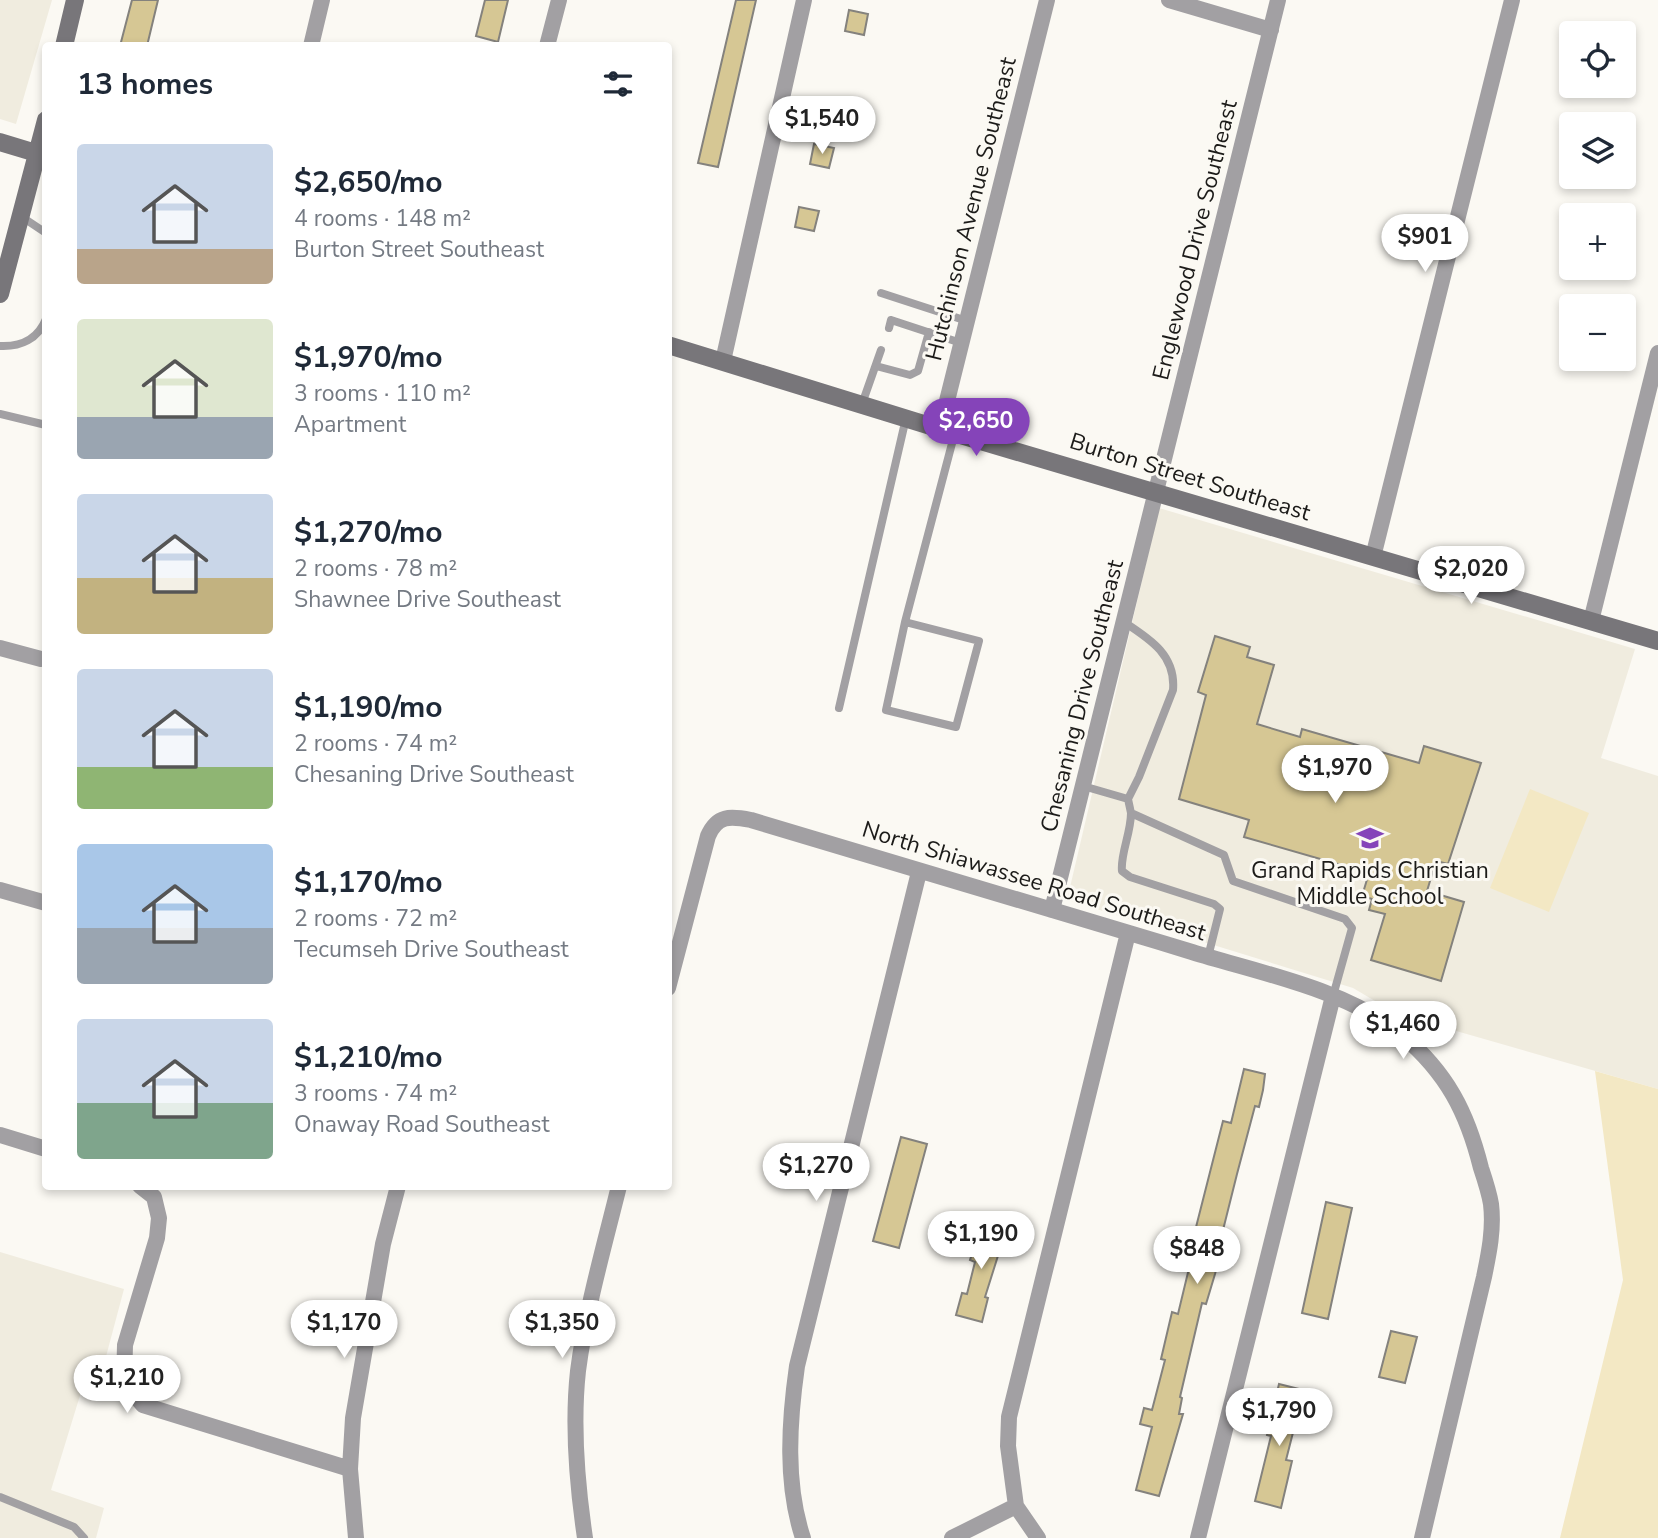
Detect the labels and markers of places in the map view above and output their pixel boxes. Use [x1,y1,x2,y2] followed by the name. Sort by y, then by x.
[765,96,879,156] pin: $1,540
[1384,215,1466,274] pin: $901
[919,398,1033,458] pin: $2,650
[1414,546,1528,606] pin: $2,020
[1278,746,1392,805] pin: $1,970
[1355,823,1385,853] school or university icon: Grand Rapids Christian Middle School
[1251,855,1489,912] place label: Grand Rapids Christian Middle School
[1346,1002,1460,1061] pin: $1,460
[759,1144,873,1203] pin: $1,270
[924,1212,1038,1271] pin: $1,190
[1156,1226,1238,1286] pin: $848
[287,1300,401,1360] pin: $1,170
[505,1300,619,1360] pin: $1,350
[70,1356,184,1415] pin: $1,210
[1222,1388,1336,1448] pin: $1,790

